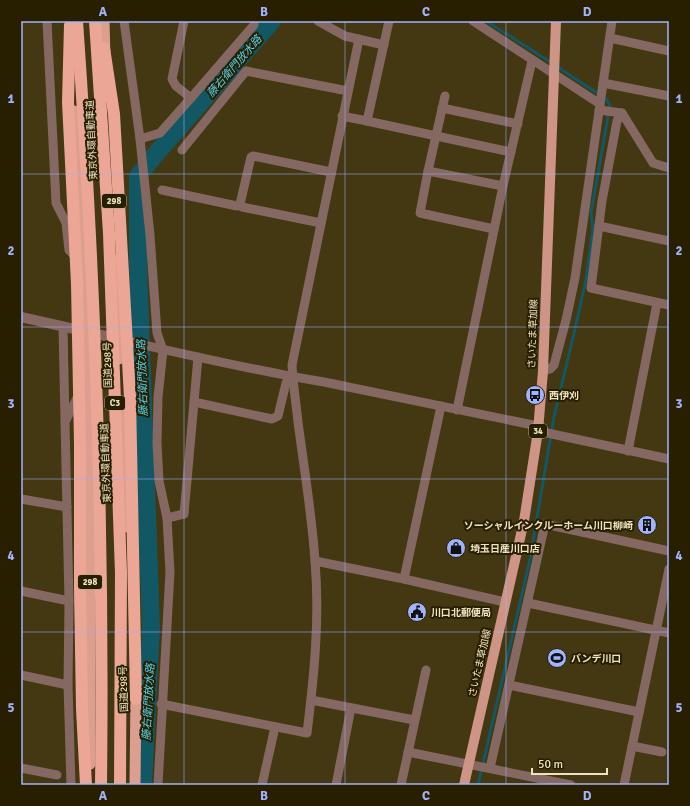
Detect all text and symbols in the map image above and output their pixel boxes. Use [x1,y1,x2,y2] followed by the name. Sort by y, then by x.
[99,4,108,20] text: A
[260,4,268,20] text: B
[422,4,430,20] text: C
[583,4,592,20] text: D
[204,32,265,100] water label: 藤右衛門放水路
[7,91,15,107] text: 1
[675,91,683,107] text: 1
[84,100,100,180] street label: 東京外環自動車道
[102,194,126,208] road number: 298
[7,243,15,259] text: 2
[675,243,683,259] text: 2
[526,299,540,369] street label: さいたま草加線
[135,338,150,417] water label: 藤右衛門放水路
[102,342,114,388] street label: 国道298号
[524,384,546,406] bus stop icon: 西伊刈
[549,390,579,402] place label: 西伊刈
[7,396,15,412] text: 3
[105,396,125,410] road number: C3
[675,396,683,412] text: 3
[99,423,113,503] street label: 東京外環自動車道
[529,424,547,438] road number: 34
[636,514,658,536] building icon: ソーシャルインクルーホーム川口柳崎
[464,520,633,532] place label: ソーシャルインクルーホーム川口柳崎
[445,537,467,559] shop icon: 埼玉日産川口店
[470,543,540,555] place label: 埼玉日産川口店
[7,548,15,564] text: 4
[675,548,683,564] text: 4
[78,575,102,589] road number: 298
[406,601,428,623] public building icon: 川口北郵便局
[431,607,491,619] place label: 川口北郵便局
[466,628,494,699] street label: さいたま草加線
[546,647,568,669] sports icon: バンデ川口
[571,653,622,665] place label: バンデ川口
[140,662,157,741] water label: 藤右衛門放水路
[117,666,131,712] street label: 国道298号
[7,700,15,716] text: 5
[675,700,683,716] text: 5
[532,750,607,776] scale bar
[538,757,563,772] text: 50 m
[99,788,108,804] text: A
[260,788,268,804] text: B
[422,788,430,804] text: C
[583,788,592,804] text: D

